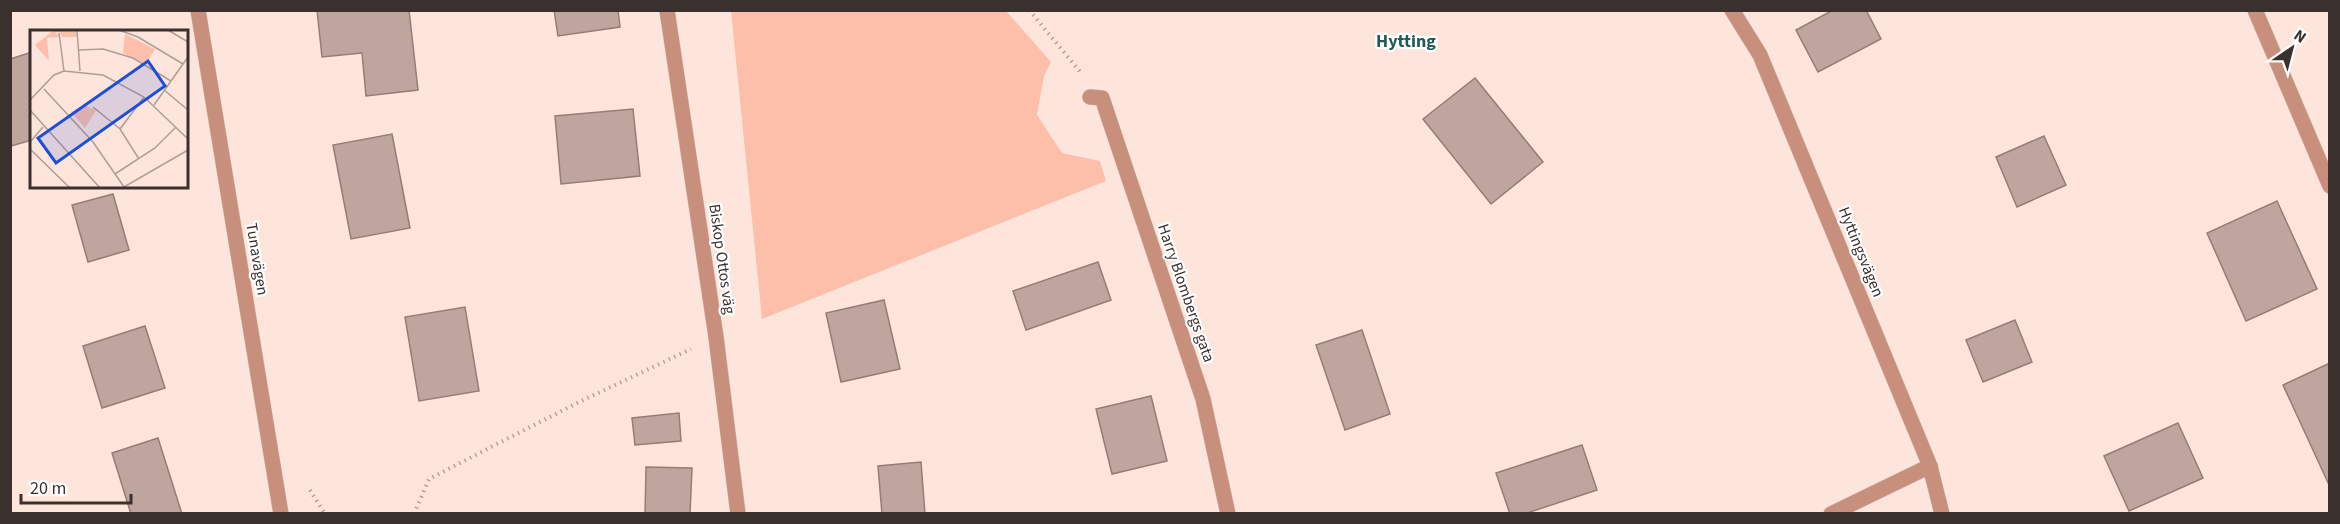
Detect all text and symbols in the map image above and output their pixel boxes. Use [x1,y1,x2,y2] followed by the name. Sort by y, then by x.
[2262,18,2322,78] north arrow
[2289,24,2311,49] text: N
[1376,29,1436,54] district label: Hytting
[30,30,188,188] inset map
[703,202,741,316] street label: Biskop Ottos väg
[1833,204,1889,300] street label: Hyttingsvägen
[240,221,274,297] street label: Tunavägen
[1152,221,1220,365] street label: Harry Blombergs gata
[21,467,130,505] scale bar
[30,476,66,501] text: 20 m

